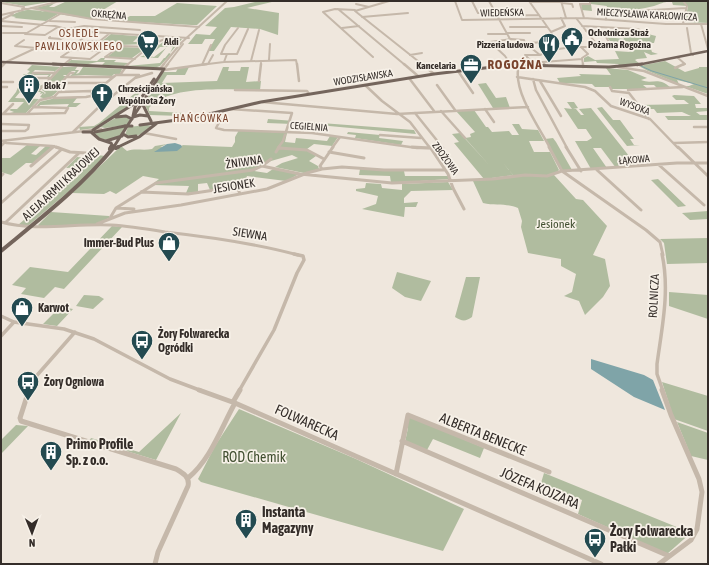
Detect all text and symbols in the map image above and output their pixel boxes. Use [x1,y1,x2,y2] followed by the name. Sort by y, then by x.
[596,6,698,23] street label: MIECZYSŁAWA KARŁOWICZA
[91,7,127,22] street label: OKRĘŻNA
[480,7,524,18] street label: WIEDEŃSKA
[559,25,585,58] public building icon: Ochotnicza Straż Pożarna Rogoźna
[35,27,123,52] district label: OSIEDLE PAWLIKOWSKIEGO
[588,27,651,50] place label: Ochotnicza Straż Pożarna Rogoźna
[135,28,161,61] supermarket icon: Aldi
[536,31,562,64] restaurant icon: Pizzeria ludowa
[163,36,179,47] place label: Aldi
[477,39,534,50] place label: Pizzeria ludowa
[458,52,484,85] office icon: Kancelaria
[487,57,543,72] district label: ROGOŹNA
[416,60,456,71] place label: Kancelaria
[333,67,393,88] street label: WODZISŁAWSKA
[16,72,42,105] building icon: Blok 7
[44,80,67,91] place label: Blok 7
[89,81,115,114] church icon: Chrześcijańska Wspólnota Żory
[117,83,176,106] place label: Chrześcijańska Wspólnota Żory
[618,96,652,117] street label: WYSOKA
[173,112,229,124] district label: HAŃCÓWKA
[290,120,328,133] street label: CEGIELNIA
[430,140,461,177] street label: ZBOŻOWA
[19,144,103,224] street label: ALEJA ARMII KRAJOWEJ
[225,152,264,172] street label: ŻNIWNA
[618,153,650,166] street label: ŁĄKOWA
[212,176,256,196] street label: JESIONEK
[537,217,576,231] park label: Jesionek
[232,224,268,244] street label: SIEWNA
[156,230,182,263] shop icon: Immer-Bud Plus
[84,236,155,250] place label: Immer-Bud Plus
[646,273,662,319] street label: ROLNICZA
[9,295,35,328] shop icon: Karwot
[38,301,69,315] place label: Karwot
[158,326,230,355] place label: Żory Folwarecka Ogródki
[129,328,155,361] bus stop icon: Żory Folwarecka Ogródki
[15,369,41,402] bus stop icon: Żory Ogniowa
[44,374,104,389] place label: Żory Ogniowa
[273,401,342,443] street label: FOLWARECKA
[437,409,529,459] street label: ALBERTA BENECKE
[66,436,133,468] place label: Primo Profile Sp. z o.o.
[38,439,64,472] building icon: Primo Profile Sp. z o.o.
[222,449,286,465] park label: ROD Chemik
[498,464,582,512] street label: JÓZEFA KOJZARA
[262,504,314,536] place label: Instanta Magazyny
[233,507,259,540] building icon: Instanta Magazyny
[12,513,52,553] north arrow
[610,522,694,555] place label: Żory Folwarecka Pałki
[582,526,608,559] bus stop icon: Żory Folwarecka Pałki
[29,537,36,549] text: N

